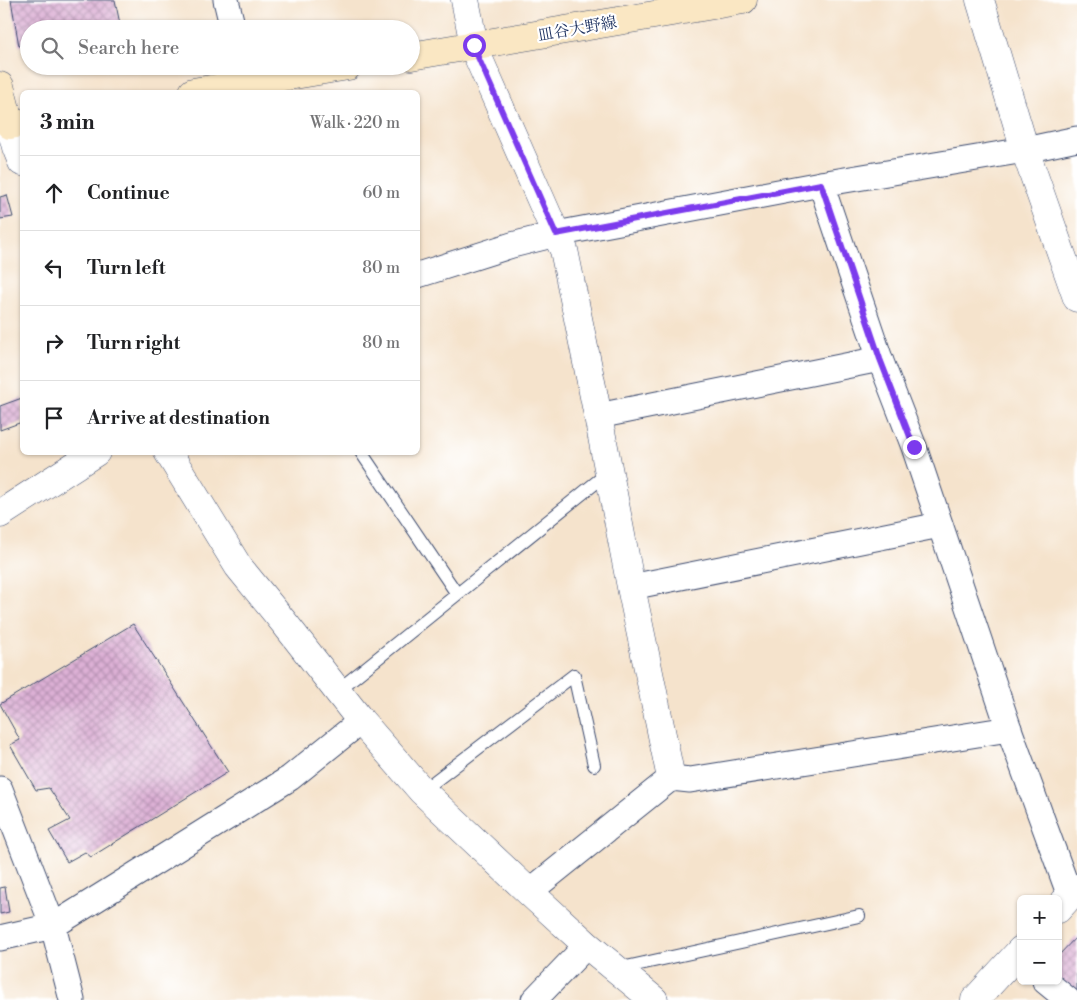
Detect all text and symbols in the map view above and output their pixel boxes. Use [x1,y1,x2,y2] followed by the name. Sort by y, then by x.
[536,12,618,46] street label: 皿谷大野線
[20,20,420,75] search box
[38,34,66,62] icon: search
[463,34,486,57] route start
[78,36,179,60] text: Search here
[40,110,95,136] text: 3 min
[310,113,400,133] text: Walk · 220 m
[40,179,68,207] icon: ahead
[87,181,170,205] text: Continue
[362,183,400,203] text: 60 m
[40,254,68,282] icon: left
[87,256,166,280] text: Turn left
[362,258,400,278] text: 80 m
[40,329,68,357] icon: right
[87,331,180,355] text: Turn right
[362,333,400,353] text: 80 m
[40,404,68,432] icon: arrive
[87,406,270,430] text: Arrive at destination
[903,436,926,459] route end
[1017,895,1062,985] map controls
[1017,895,1062,940] button: +
[1017,940,1062,985] button: −

